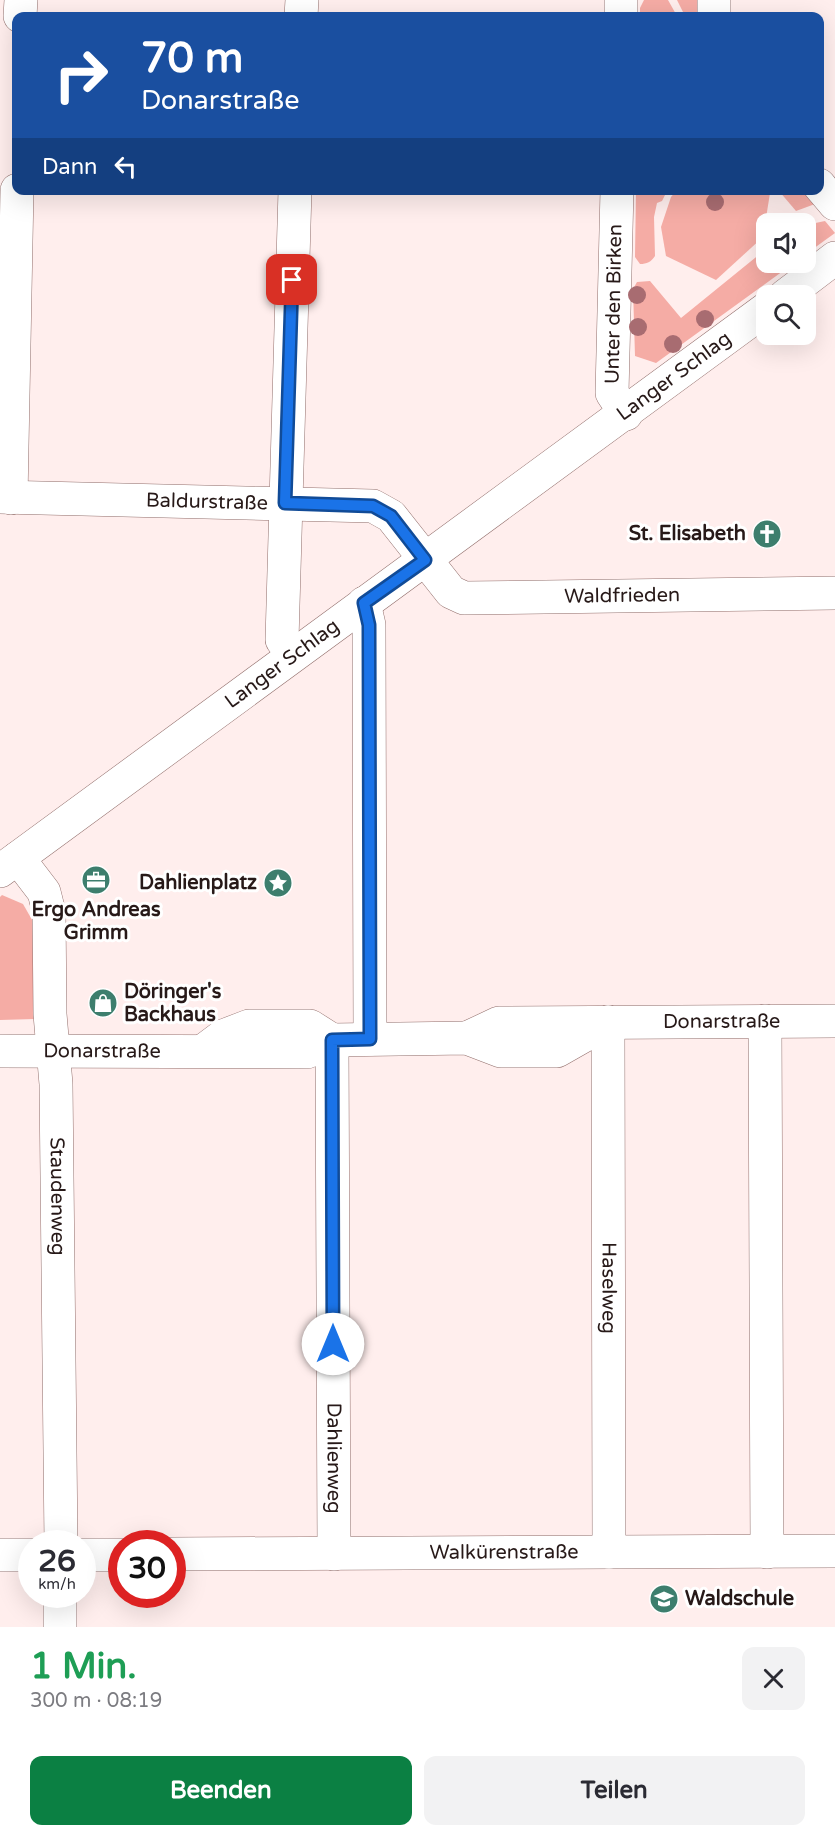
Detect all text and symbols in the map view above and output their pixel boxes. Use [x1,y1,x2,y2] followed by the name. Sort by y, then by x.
[141,33,243,84] text: 70 m
[42,36,120,114] icon: right
[141,84,300,117] text: Donarstraße
[109,150,142,183] icon: left
[42,154,97,180] text: Dann
[756,213,816,345] map controls
[756,213,816,273] button: sound
[601,224,627,384] street label: Unter den Birken
[266,254,317,305] pin
[275,263,308,296] icon: arrive
[756,285,816,345] button: search
[612,327,736,426] street label: Langer Schlag
[146,489,268,515] street label: Baldurstraße
[751,518,783,550] church icon: St. Elisabeth
[629,522,746,546] place label: St. Elisabeth
[564,583,680,609] street label: Waldfrieden
[220,614,344,714] street label: Langer Schlag
[80,864,112,896] office icon: Ergo Andreas Grimm
[262,867,294,899] place icon: Dahlienplatz
[139,871,257,895] place label: Dahlienplatz
[31,898,161,945] place label: Ergo Andreas Grimm
[124,980,222,1027] place label: Döringer's Backhaus
[87,987,119,1019] shop icon: Döringer's Backhaus
[663,1009,780,1034] street label: Donarstraße
[43,1039,161,1064] street label: Donarstraße
[45,1137,70,1256] street label: Staudenweg
[596,1242,621,1334] street label: Haselweg
[301,1312,365,1376] position arrow
[321,1402,346,1514] street label: Dahlienweg
[108,1530,186,1608] speed limit sign: 30
[429,1540,579,1565] street label: Walkürenstraße
[38,1543,76,1580] text: 26
[38,1575,76,1593] text: km/h
[648,1583,680,1615] school or university icon: Waldschule
[685,1587,794,1611] place label: Waldschule
[30,1645,137,1688] text: 1 Min.
[742,1647,805,1710] button: close
[30,1689,162,1713] text: 300 m · 08:19
[30,1756,412,1825] button: Beenden
[424,1756,805,1825] button: Teilen

